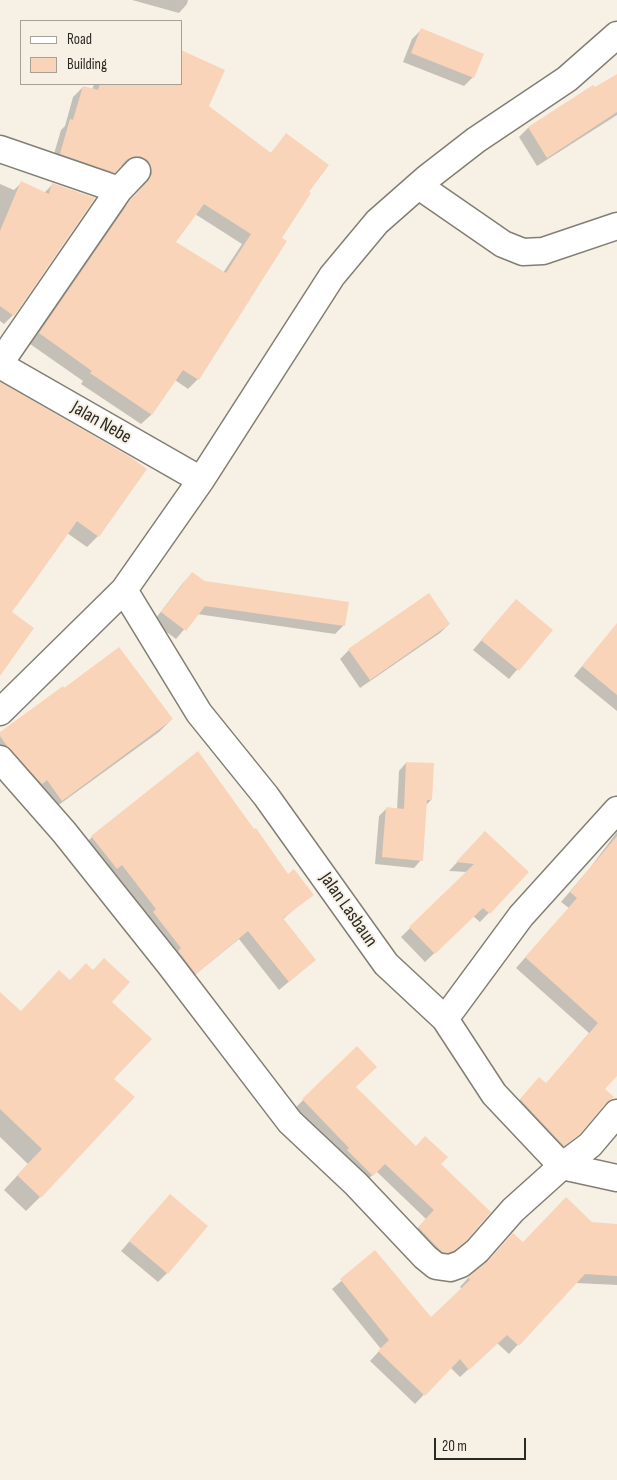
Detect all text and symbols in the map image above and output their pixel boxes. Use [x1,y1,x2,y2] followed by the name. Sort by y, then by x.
[20,20,182,85] legend
[67,30,92,49] text: Road
[67,55,107,74] text: Building
[67,397,135,449] street label: Jalan Nebe
[314,868,382,952] street label: Jalan Lasbaun
[437,1428,530,1460] scale bar
[442,1437,467,1456] text: 20 m

